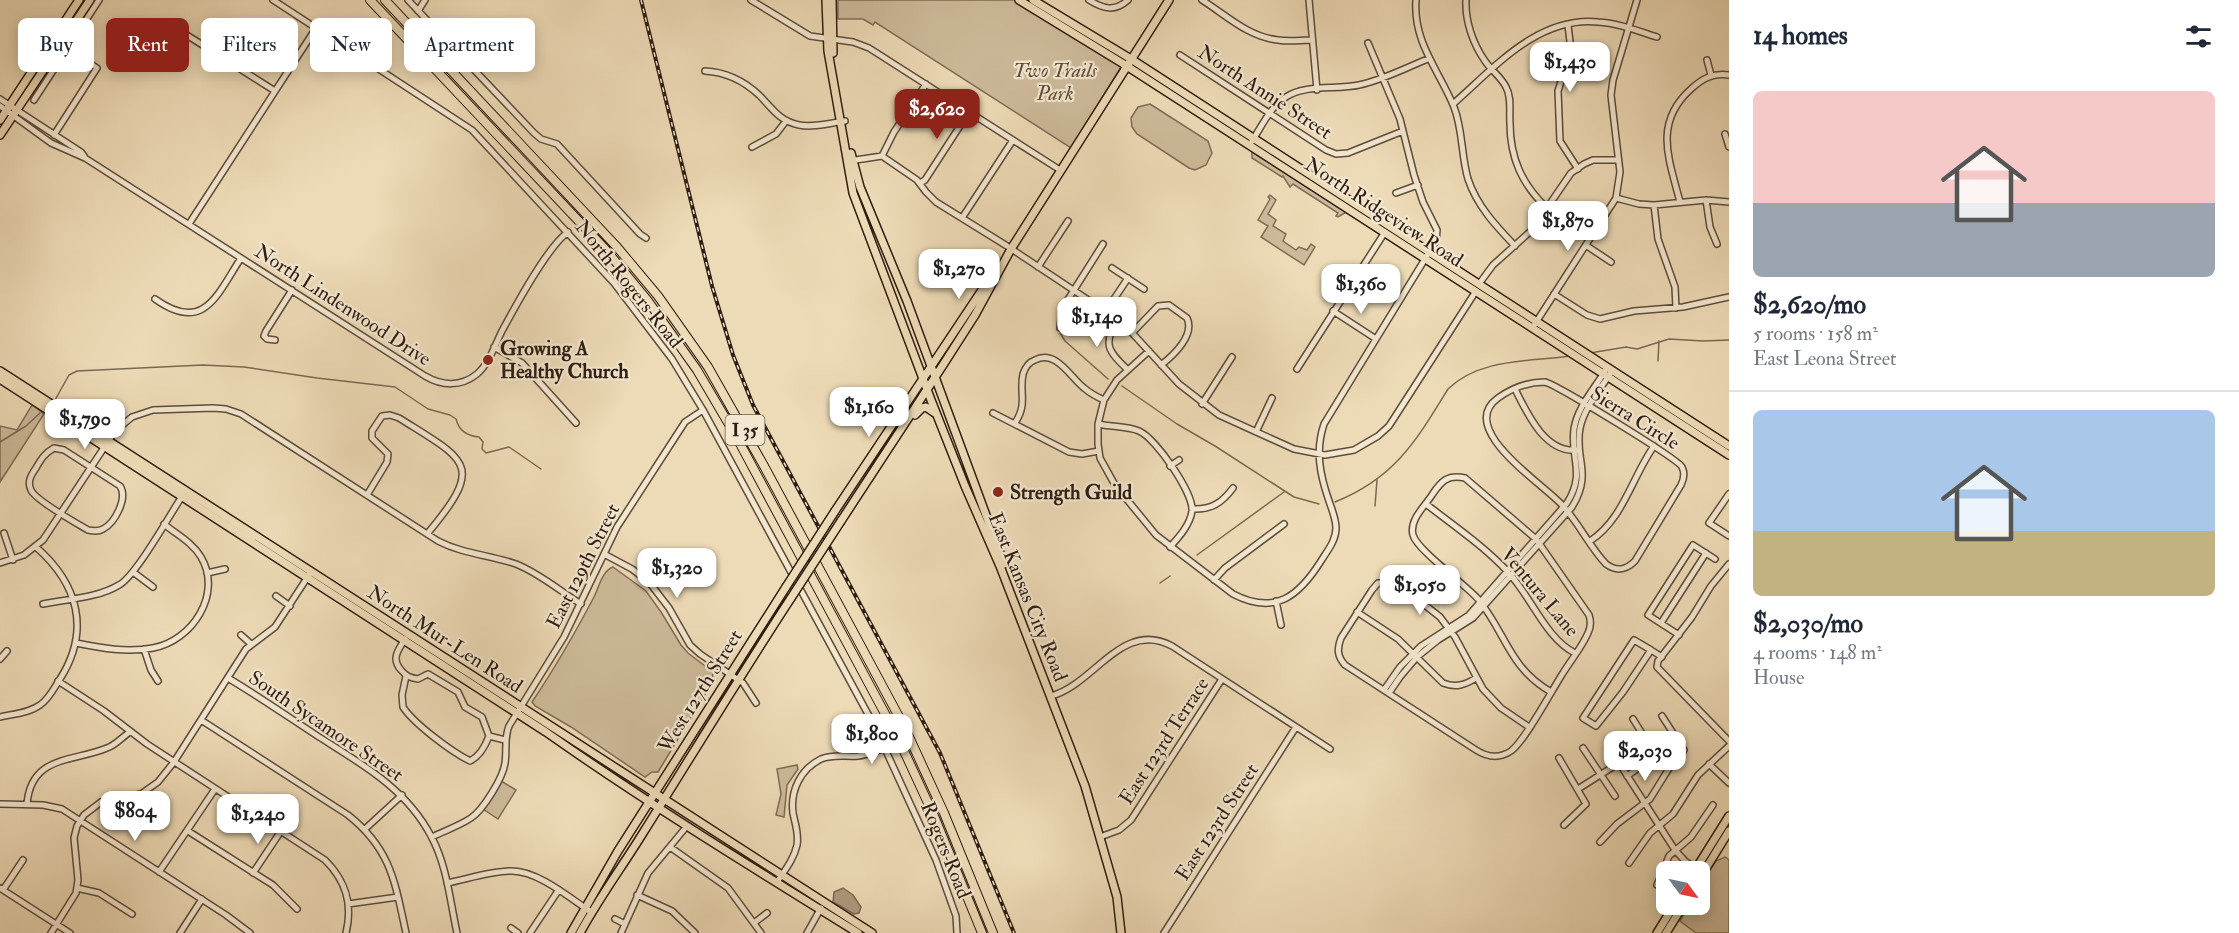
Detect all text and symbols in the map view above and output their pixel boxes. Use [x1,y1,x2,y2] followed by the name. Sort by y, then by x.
[18,18,94,72] chip: Buy
[106,18,189,72] chip: Rent
[201,18,298,72] chip: Filters
[310,18,392,72] chip: New
[404,18,535,72] chip: Apartment
[1753,20,1848,52] text: 14 homes
[2182,20,2215,53] icon: filters
[1193,39,1337,145] street label: North Annie Street
[1521,42,1619,93] pin: $1,430
[1544,49,1596,74] text: $1,430
[1013,58,1097,106] park label: Two Trails Park
[888,89,986,140] pin: $2,620
[909,96,965,121] text: $2,620
[1930,130,2038,238] icon: home
[1300,151,1468,273] street label: North Ridgeview Road
[1519,201,1617,252] pin: $1,870
[1542,208,1594,233] text: $1,870
[570,215,689,353] street label: North Rogers Road
[250,239,436,371] street label: North Lindenwood Drive
[910,249,1008,300] pin: $1,270
[933,256,985,281] text: $1,270
[1312,264,1410,315] pin: $1,360
[1335,271,1387,296] text: $1,360
[1753,289,1866,321] text: $2,620/mo
[1048,297,1146,348] pin: $1,140
[1071,304,1123,329] text: $1,140
[1753,321,1878,346] text: 5 rooms · 158 m²
[500,336,629,385] place label: Growing A Healthy Church
[1753,346,1897,371] text: East Leona Street
[481,353,495,367] marker: Growing A Healthy Church
[1586,381,1684,455] street label: Sierra Circle
[820,387,918,438] pin: $1,160
[844,394,894,419] text: $1,160
[36,399,134,450] pin: $1,790
[59,406,111,431] text: $1,790
[726,415,764,445] road number: I 35
[1930,449,2038,557] icon: home
[1010,480,1132,506] place label: Strength Guild
[991,485,1005,499] marker: Strength Guild
[541,499,625,633] street label: East 129th Street
[983,509,1073,685] street label: East Kansas City Road
[1495,542,1585,642] street label: Ventura Lane
[628,548,726,599] pin: $1,320
[651,555,703,580] text: $1,320
[1371,565,1469,616] pin: $1,050
[1394,572,1446,597] text: $1,050
[363,579,527,699] street label: North Mur-Len Road
[1753,608,1863,640] text: $2,030/mo
[652,624,748,758] street label: West 127th Street
[1753,640,1882,665] text: 4 rooms · 148 m²
[244,665,409,787] street label: South Sycamore Street
[1753,665,1804,690] text: House
[1114,673,1214,809] street label: East 123rd Terrace
[823,714,921,765] pin: $1,800
[845,721,899,746] text: $1,800
[1596,731,1694,782] pin: $2,030
[1618,738,1672,763] text: $2,030
[1170,758,1264,885] street label: East 123rd Street
[99,791,171,842] pin: $804
[209,794,307,845] pin: $1,240
[114,798,156,823] text: $804
[915,798,977,902] street label: Rogers Road
[231,801,285,826] text: $1,240
[1656,861,1710,915] north arrow
[1656,861,1710,915] map controls

